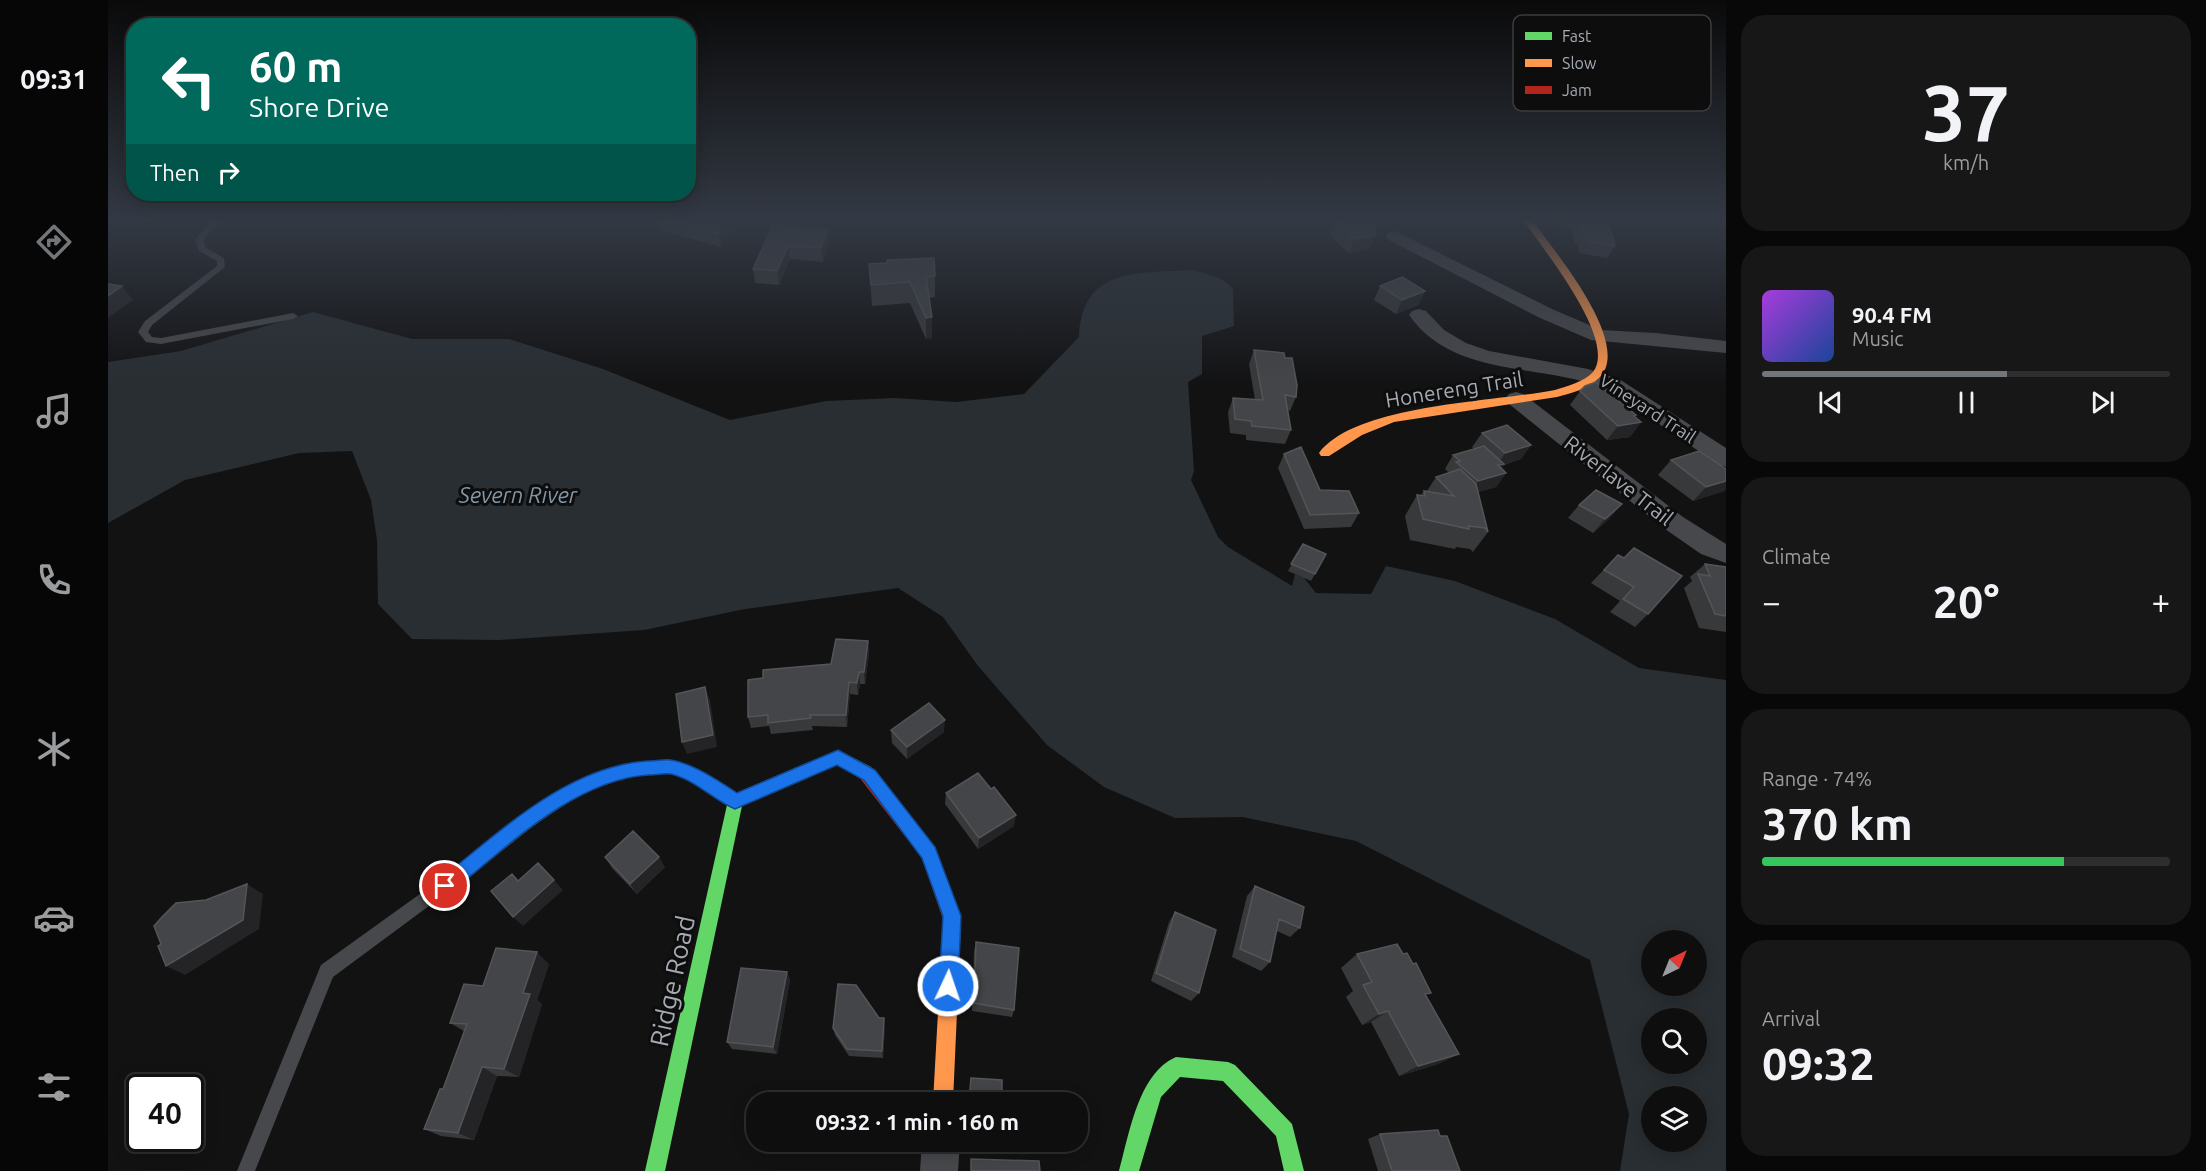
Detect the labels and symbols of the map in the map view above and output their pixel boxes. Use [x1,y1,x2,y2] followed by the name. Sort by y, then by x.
[1513,15,1711,111] legend
[1562,27,1592,45] text: Fast
[1562,54,1597,72] text: Slow
[1562,81,1592,99] text: Jam
[1383,366,1525,412] street label: Honereng Trail
[1596,370,1700,447] street label: Vineyard Trail
[1560,430,1678,530] street label: Riverlave Trail
[458,482,578,507] water label: Severn River
[419,860,470,911] pin
[644,913,700,1049] street label: Ridge Road
[1641,930,1707,996] north arrow
[916,954,980,1018] position arrow
[126,1074,204,1152] speed limit sign: 40

